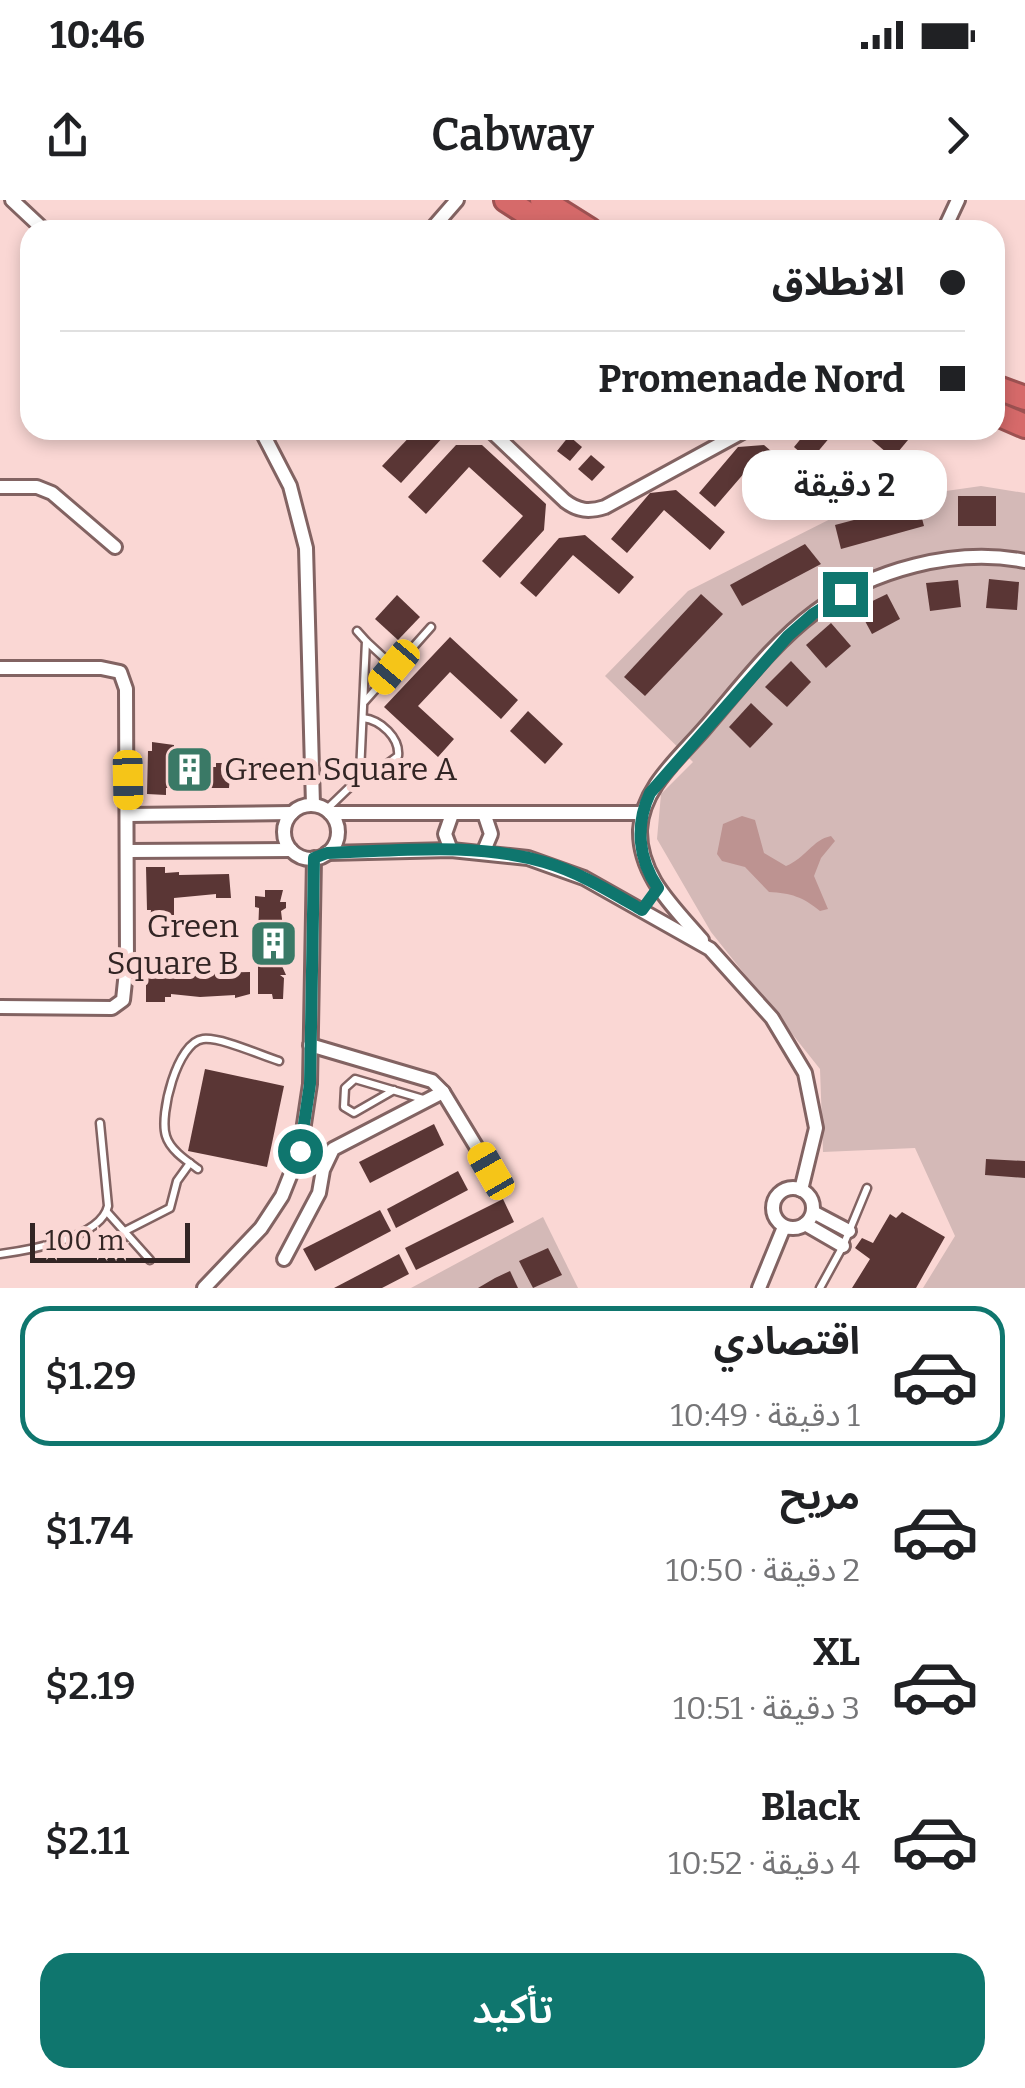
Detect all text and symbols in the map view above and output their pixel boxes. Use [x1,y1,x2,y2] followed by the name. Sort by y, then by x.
[50,12,145,58] text: 10:46
[40,108,95,163] icon: share
[431,108,594,162] text: Cabway
[930,108,985,163] icon: forward
[772,259,905,305] text: الانطلاق
[598,356,905,402] text: Promenade Nord
[742,449,948,519] callout: 2 دقيقة
[794,466,895,504] text: 2 دقيقة
[823,572,868,617] route end
[363,634,425,700] car
[163,743,215,795] building icon: Green Square A
[112,750,144,810] car
[224,750,458,788] place label: Green Square A
[106,907,239,982] place label: Green Square B
[248,918,300,970] building icon: Green Square B
[278,1129,323,1174] route start
[463,1138,519,1204] car
[30,1218,190,1262] scale bar
[45,1224,125,1257] text: 100 m
[714,1318,860,1364] text: اقتصادي
[890,1331,980,1421] icon: car
[45,1353,137,1399] text: $1.29
[670,1396,860,1434] text: 1 دقيقة · 10:49
[780,1473,860,1519] text: مريح
[890,1486,980,1576] icon: car
[45,1508,133,1554] text: $1.74
[666,1551,860,1589] text: 2 دقيقة · 10:50
[813,1629,860,1675] text: XL
[890,1641,980,1731] icon: car
[45,1663,136,1709] text: $2.19
[673,1689,860,1727] text: 3 دقيقة · 10:51
[761,1784,860,1830] text: Black
[890,1796,980,1886] icon: car
[45,1818,129,1864] text: $2.11
[668,1844,860,1882] text: 4 دقيقة · 10:52
[40,1953,985,2068] button: تأكيد

